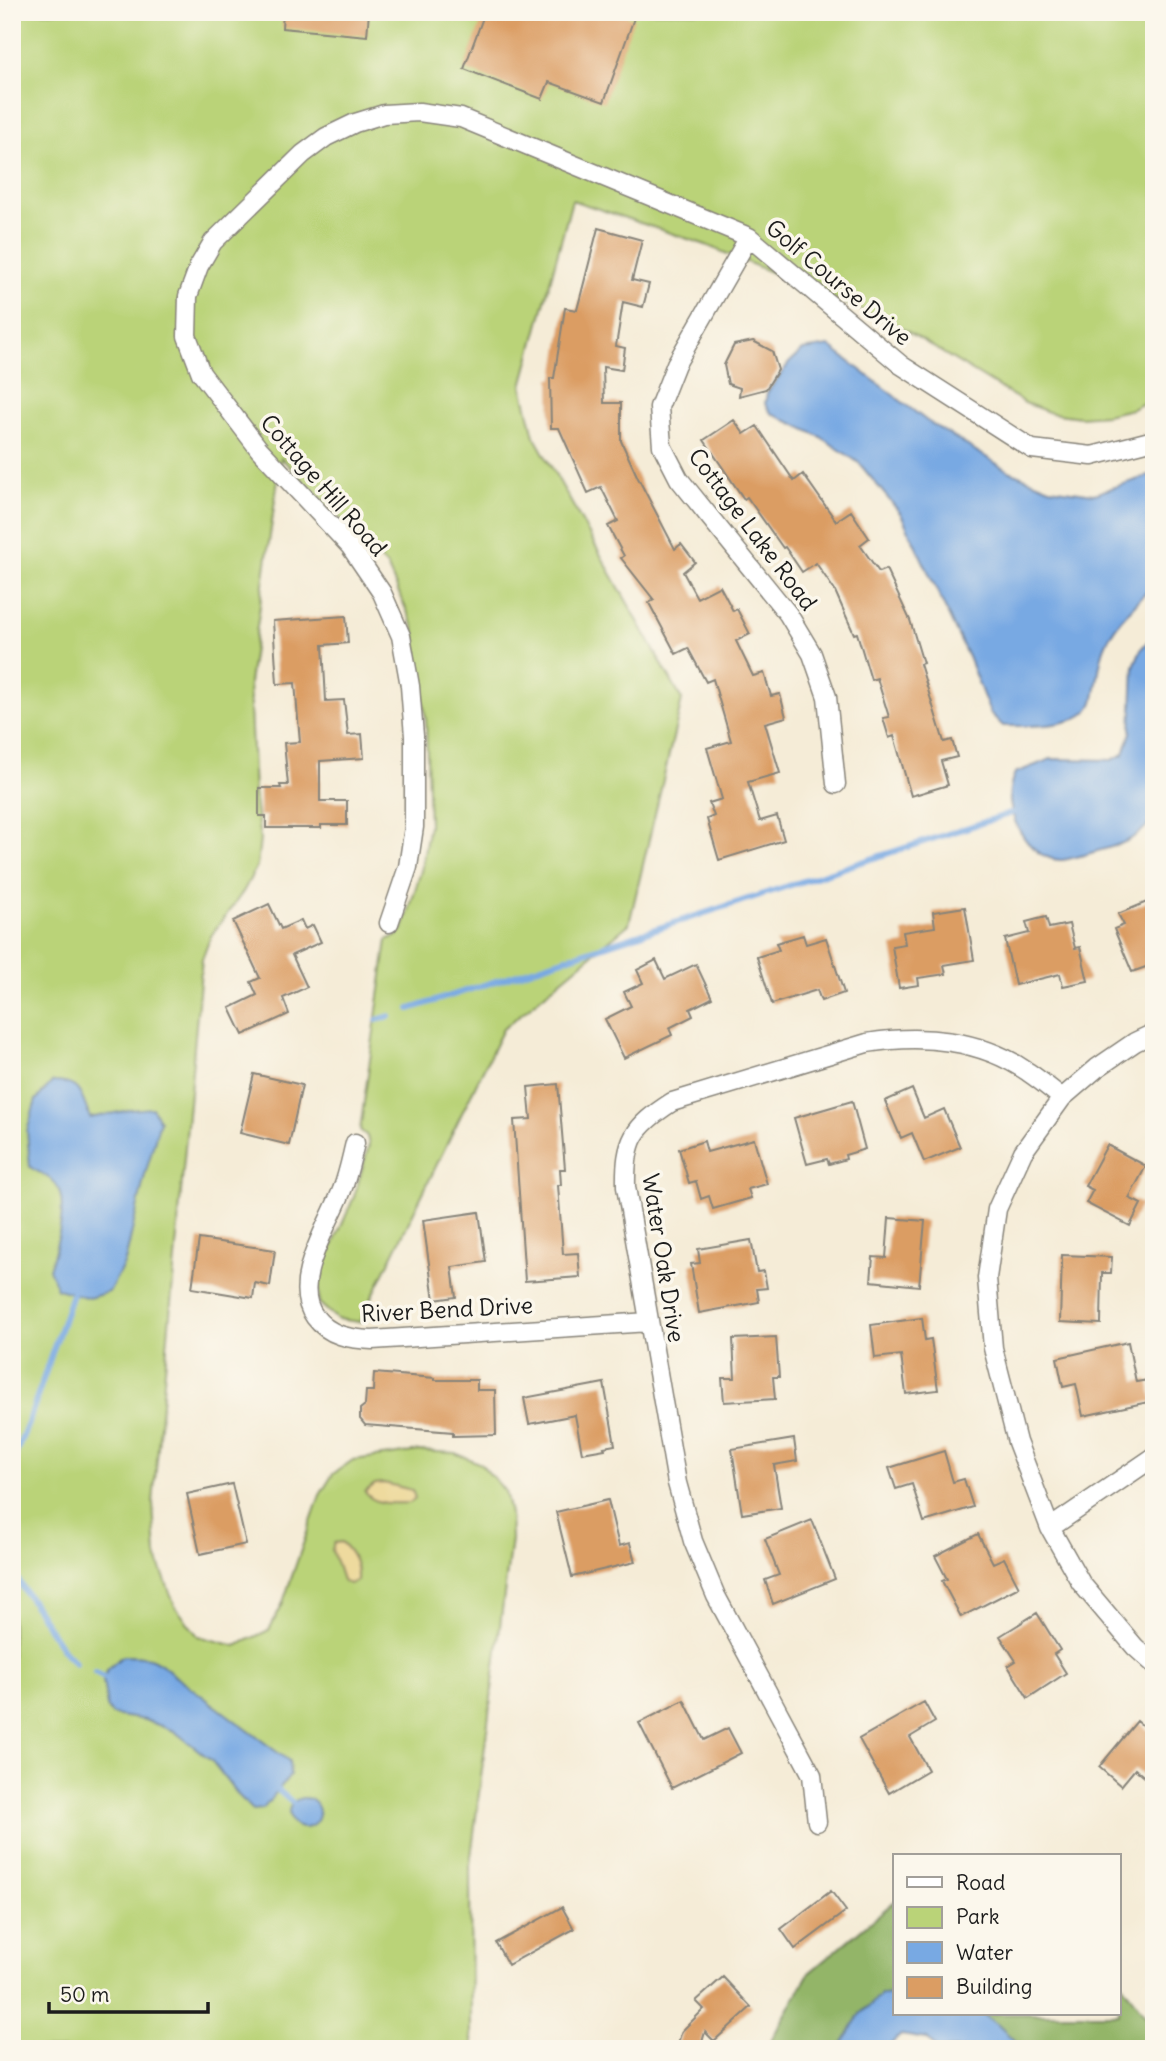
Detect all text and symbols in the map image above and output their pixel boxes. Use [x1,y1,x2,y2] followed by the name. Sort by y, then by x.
[760,213,918,351] street label: Golf Course Drive
[255,408,393,562] street label: Cottage Hill Road
[683,442,823,616] street label: Cottage Lake Road
[636,1171,692,1345] street label: Water Oak Drive
[360,1290,534,1328] street label: River Bend Drive
[893,1854,1120,2016] legend
[956,1869,1005,1896] text: Road
[956,1903,999,1930] text: Park
[956,1939,1014,1966] text: Water
[49,1970,208,2014] scale bar
[956,1973,1032,2000] text: Building
[60,1981,109,2008] text: 50 m

